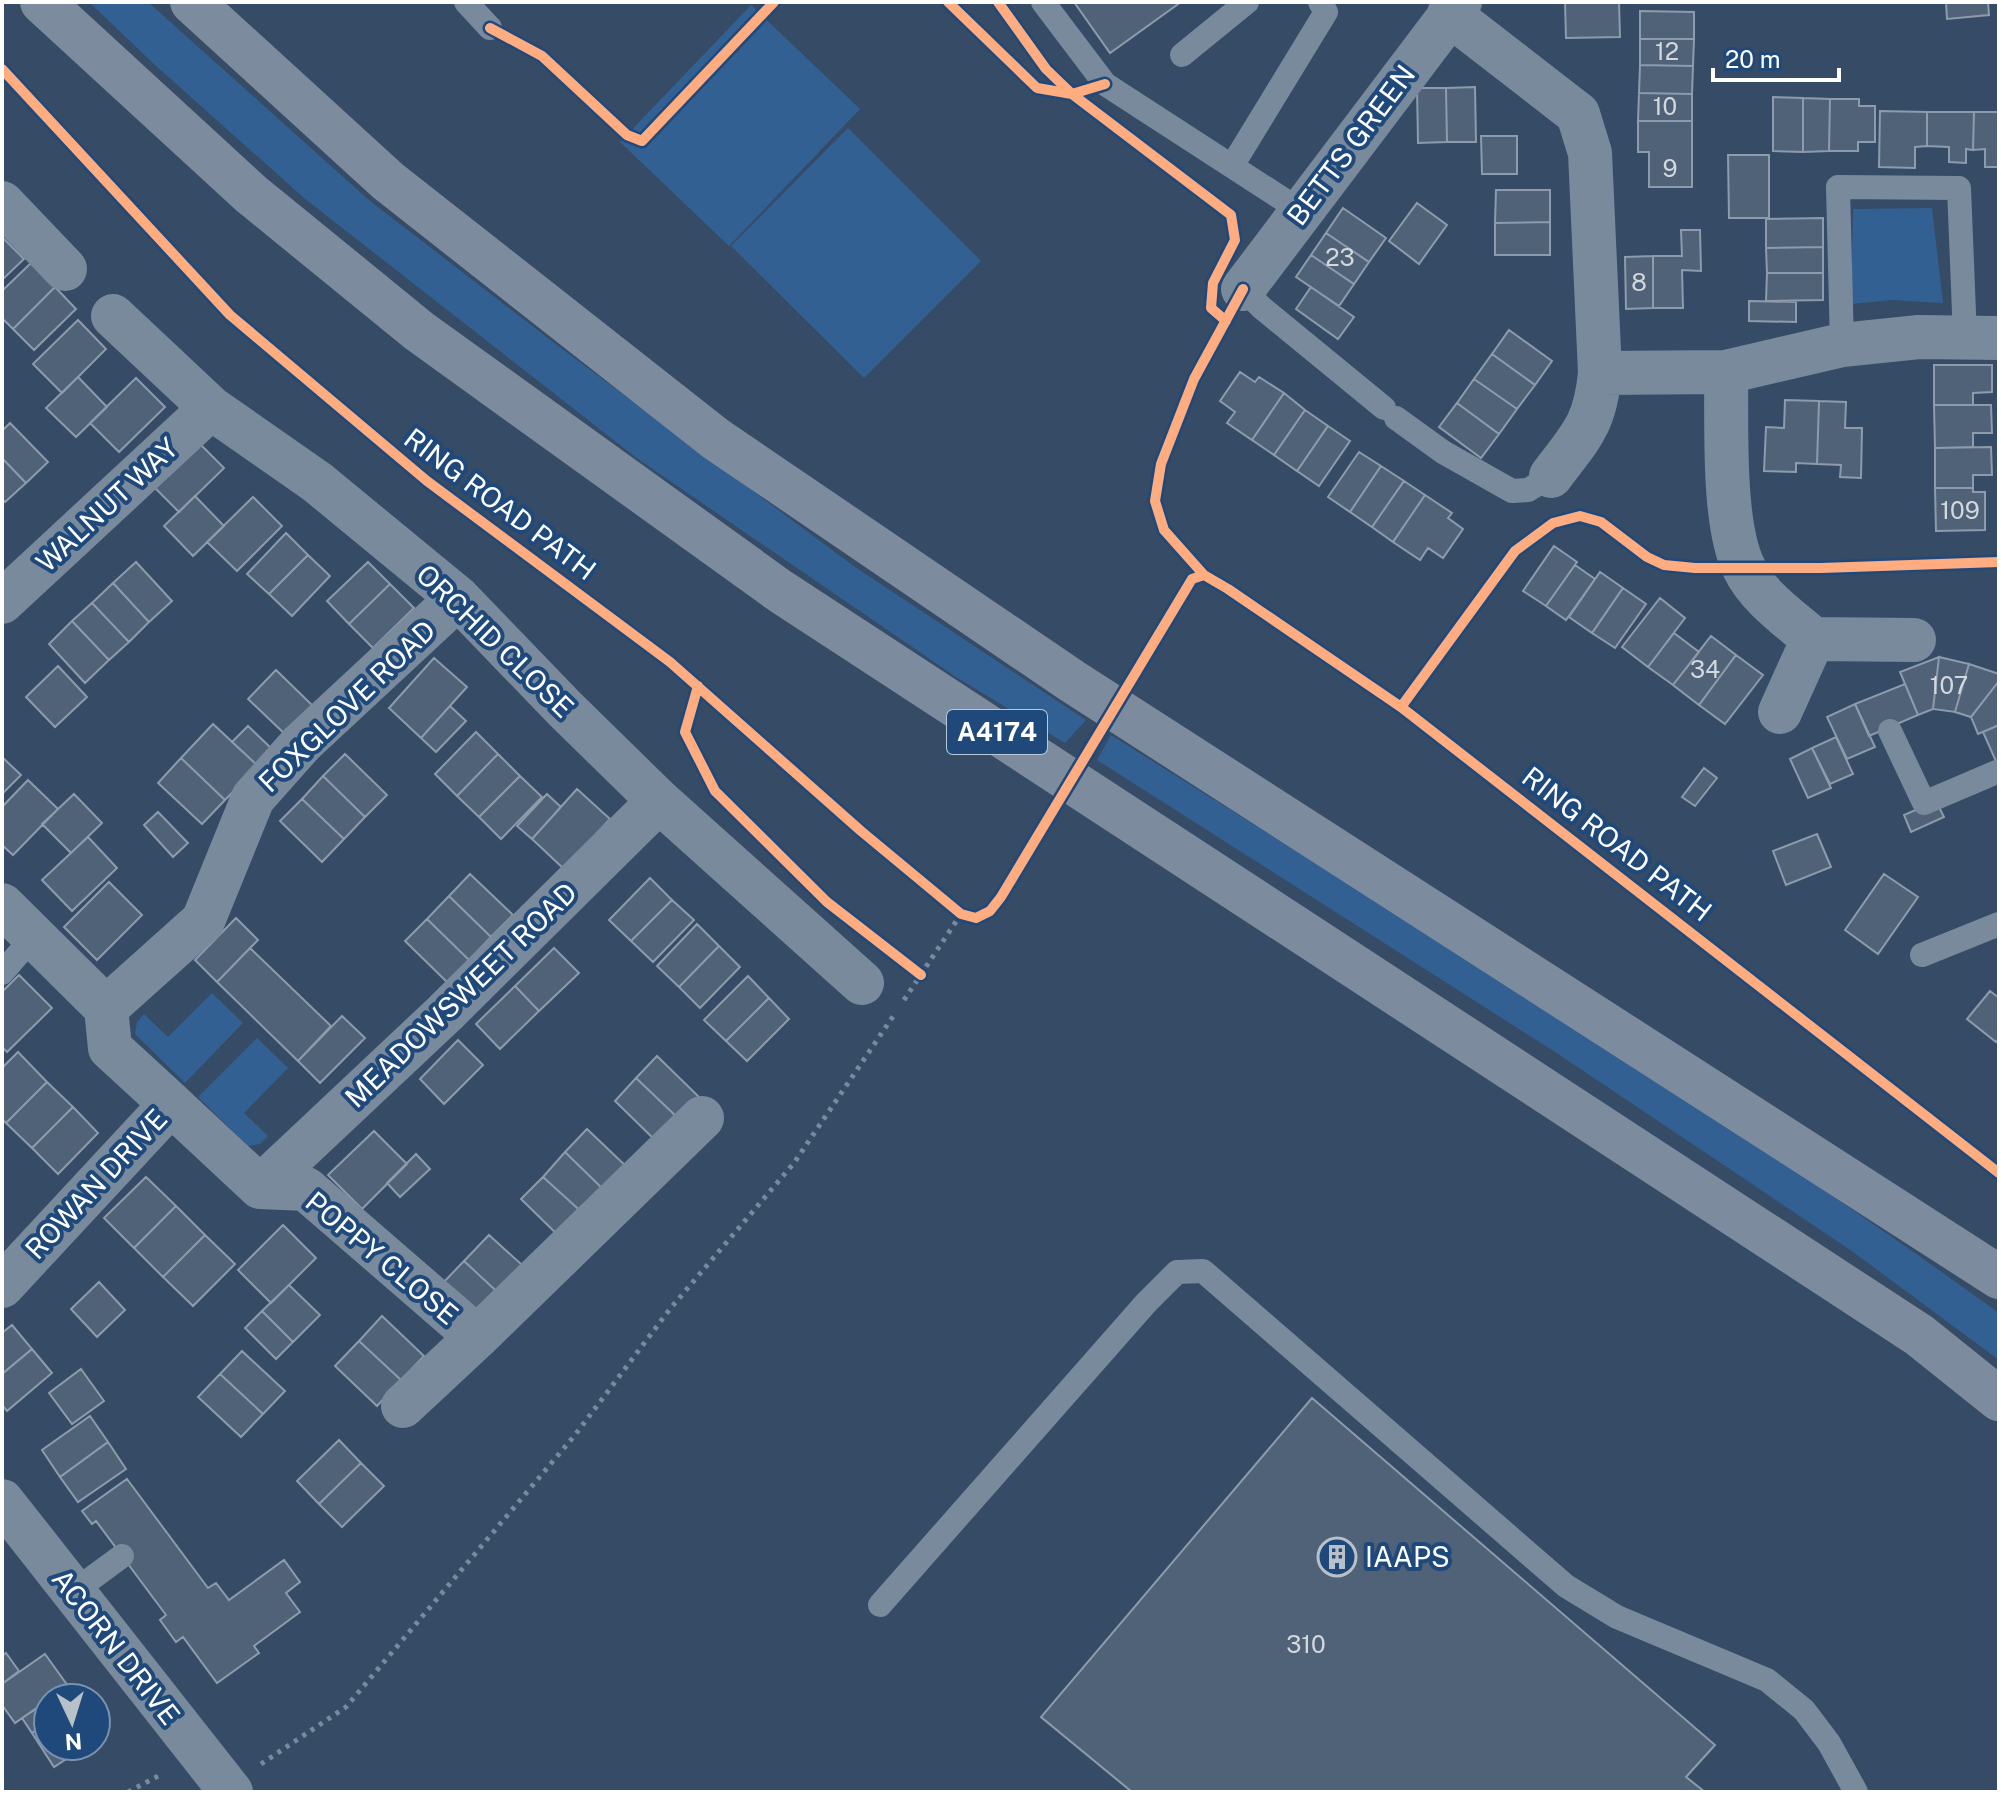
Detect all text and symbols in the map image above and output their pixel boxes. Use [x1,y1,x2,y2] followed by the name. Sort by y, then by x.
[1713,32,1839,82] scale bar
[1655,37,1679,65] house number: 12
[1725,45,1781,73] text: 20 m
[1280,58,1422,231] street label: BETTS GREEN
[1653,92,1677,120] house number: 10
[1663,154,1678,182] house number: 9
[1325,243,1355,271] house number: 23
[1631,268,1647,296] house number: 8
[398,421,603,586] street label: RING ROAD PATH
[29,431,184,578] street label: WALNUT WAY
[1940,496,1980,524] house number: 109
[410,557,581,724] street label: ORCHID CLOSE
[252,613,442,798] street label: FOXGLOVE ROAD
[1690,655,1720,683] house number: 34
[1930,671,1968,699] house number: 107
[947,710,1047,754] road number: A4174
[1516,759,1719,928] street label: RING ROAD PATH
[338,875,583,1114] street label: MEADOWSWEET ROAD
[18,1102,173,1265] street label: ROWAN DRIVE
[299,1184,465,1331] street label: POPPY CLOSE
[1316,1536,1358,1578] building icon: IAAPS
[1365,1540,1450,1573] place label: IAAPS
[45,1562,187,1731] street label: ACORN DRIVE
[1286,1630,1326,1658] house number: 310
[32,1682,112,1762] north arrow
[64,1728,83,1756] text: N

